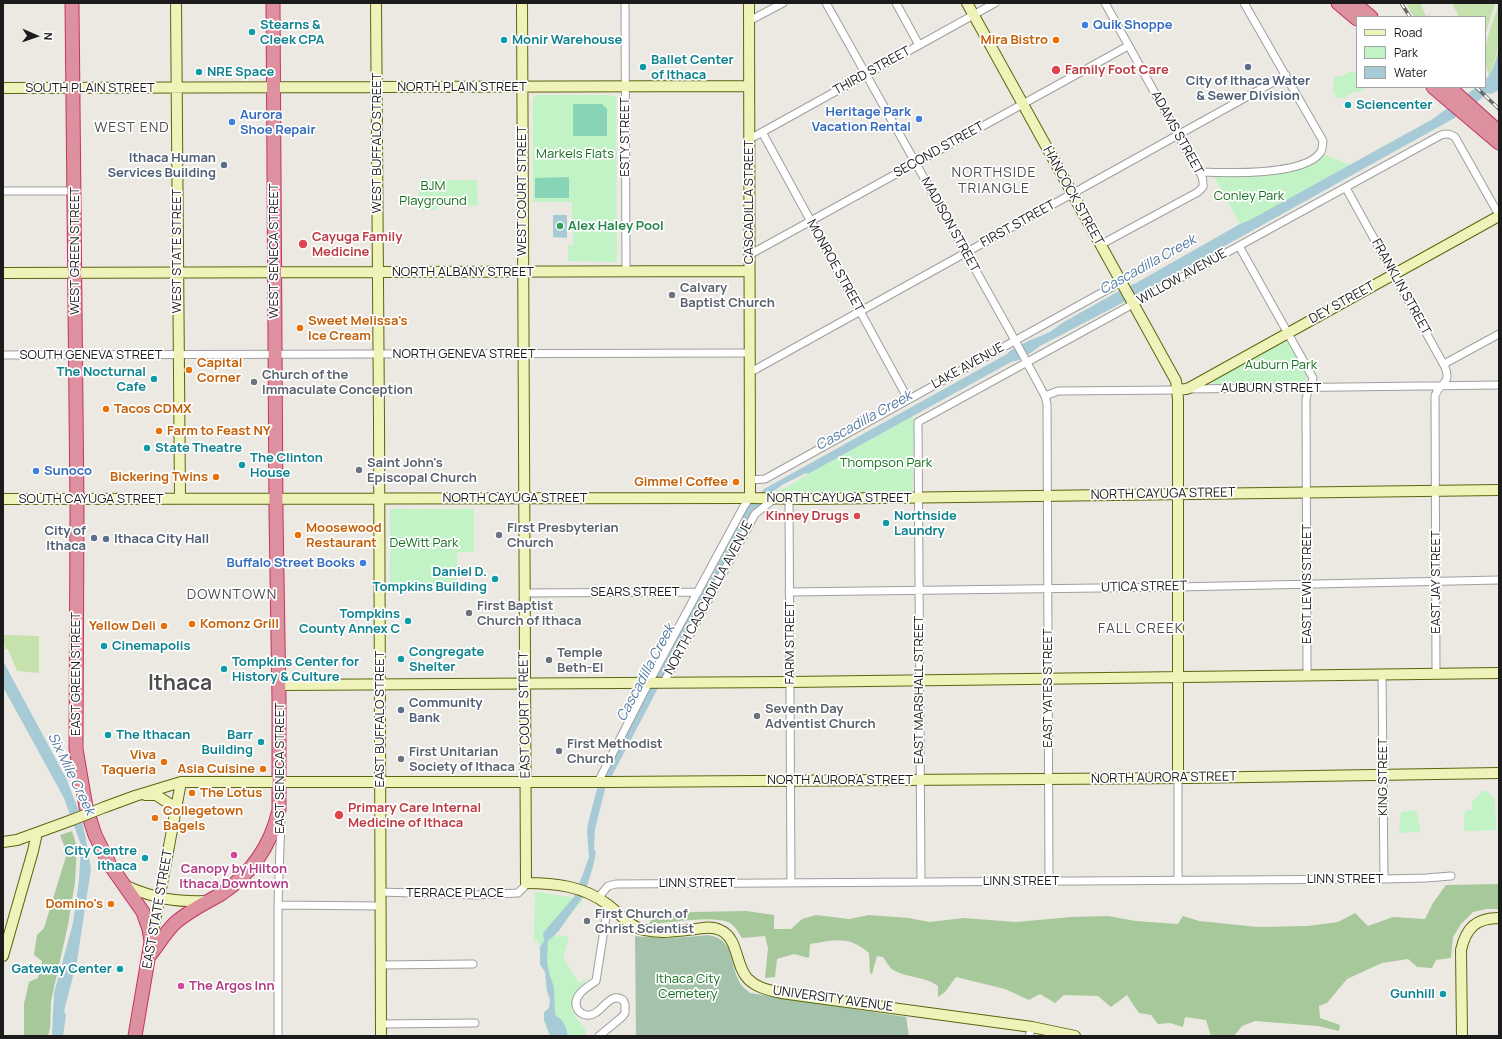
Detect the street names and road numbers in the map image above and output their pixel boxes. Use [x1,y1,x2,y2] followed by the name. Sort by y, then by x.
[831,43,913,99] street label: THIRD STREET
[369,73,385,213] street label: WEST BUFFALO STREET
[397,79,527,95] street label: NORTH PLAIN STREET
[25,80,155,96] street label: SOUTH PLAIN STREET
[1148,89,1206,177] street label: ADAMS STREET
[617,97,633,177] street label: ESTY STREET
[891,119,987,181] street label: SECOND STREET
[514,126,530,256] street label: WEST COURT STREET
[741,140,757,264] street label: CASCADILLA STREET
[1039,144,1107,248] street label: HANCOCK STREET
[917,175,983,275] street label: MADISON STREET
[266,183,282,319] street label: WEST SENECA STREET
[67,187,83,315] street label: WEST GREEN STREET
[169,189,185,313] street label: WEST STATE STREET
[978,197,1058,251] street label: FIRST STREET
[803,217,867,315] street label: MONROE STREET
[1368,236,1434,338] street label: FRANKLIN STREET
[1134,246,1230,308] street label: WILLOW AVENUE
[392,264,534,280] street label: NORTH ALBANY STREET
[1307,279,1377,327] street label: DEY STREET
[929,340,1007,392] street label: LAKE AVENUE
[393,346,535,362] street label: NORTH GENEVA STREET
[20,347,162,363] street label: SOUTH GENEVA STREET
[1221,380,1321,396] street label: AUBURN STREET
[1090,485,1236,503] street label: NORTH CAYUGA STREET
[443,490,587,506] street label: NORTH CAYUGA STREET
[767,490,911,506] street label: NORTH CAYUGA STREET
[19,491,163,507] street label: SOUTH CAYUGA STREET
[662,518,756,678] street label: NORTH CASCADILLA AVENUE
[1299,524,1315,644] street label: EAST LEWIS STREET
[1428,530,1444,634] street label: EAST JAY STREET
[1101,578,1187,596] street label: UTICA STREET
[590,584,680,600] street label: SEARS STREET
[782,602,798,684] street label: FARM STREET
[68,612,84,736] street label: EAST GREEN STREET
[911,616,927,764] street label: EAST MARSHALL STREET
[1040,628,1056,748] street label: EAST YATES STREET
[372,651,388,787] street label: EAST BUFFALO STREET
[516,652,534,778] street label: EAST COURT STREET
[272,702,288,834] street label: EAST SENECA STREET
[1375,738,1391,816] street label: KING STREET
[1091,769,1237,787] street label: NORTH AURORA STREET
[767,772,913,788] street label: NORTH AURORA STREET
[140,848,176,970] street label: EAST STATE STREET
[1307,871,1383,887] street label: LINN STREET
[983,873,1059,889] street label: LINN STREET
[659,875,735,891] street label: LINN STREET
[406,885,504,901] street label: TERRACE PLACE
[772,983,894,1015] street label: UNIVERSITY AVENUE

